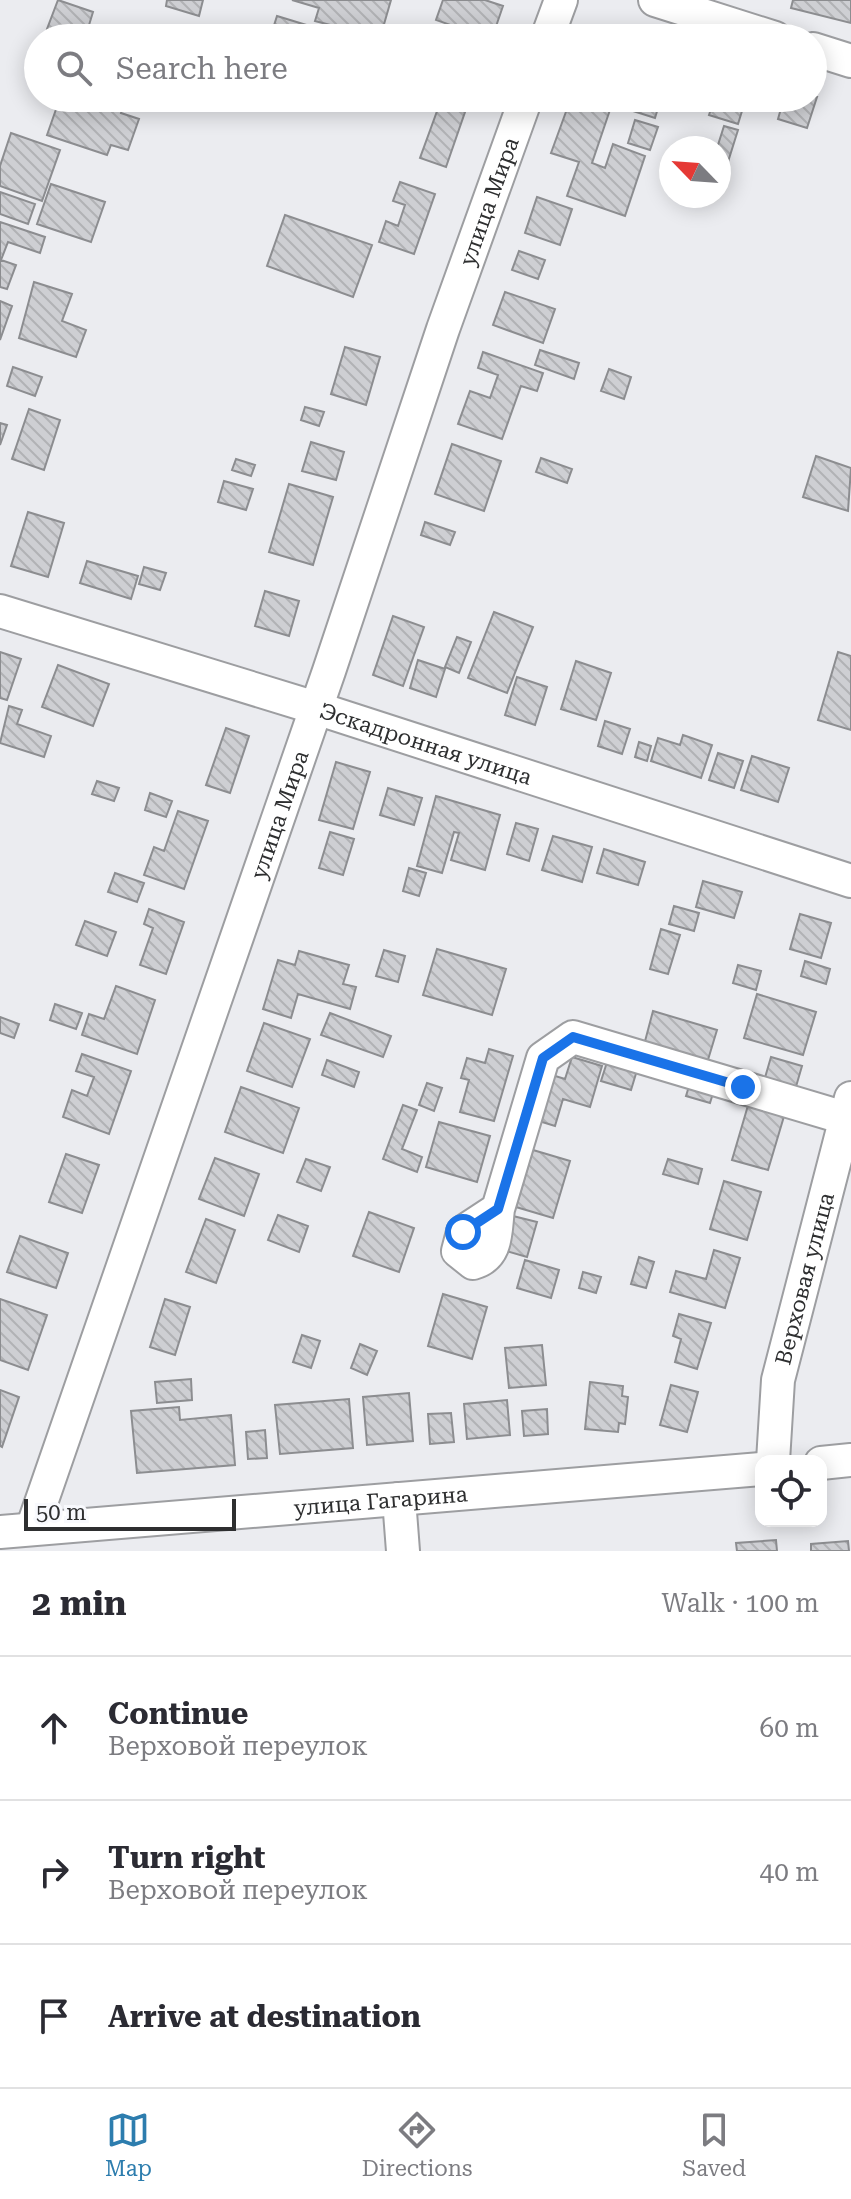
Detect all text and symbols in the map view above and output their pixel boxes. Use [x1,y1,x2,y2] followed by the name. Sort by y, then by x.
[24,24,827,112] search box
[52,46,96,90] icon: search
[116,51,288,86] text: Search here
[454,134,523,269] street label: улица Мира
[659,136,731,208] north arrow
[317,698,535,790] street label: Эскадронная улица
[245,747,313,882] street label: улица Мира
[725,1069,761,1105] route end
[770,1190,839,1367] street label: Верховая улица
[445,1214,481,1250] route start
[755,1455,827,1527] map controls
[755,1455,827,1527] button: locate
[293,1481,469,1520] street label: улица Гагарина
[24,1495,236,1531] scale bar
[36,1500,86,1525] text: 50 m
[32,1583,127,1623] text: 2 min
[661,1588,819,1618] text: Walk · 100 m
[108,1696,248,1731] text: Continue
[32,1706,76,1750] icon: ahead
[760,1713,819,1743] text: 60 m
[108,1731,368,1761] text: Верховой переулок
[108,1840,265,1875] text: Turn right
[32,1850,76,1894] icon: right
[760,1857,819,1887] text: 40 m
[108,1875,368,1905] text: Верховой переулок
[32,1994,76,2038] icon: arrive
[108,1999,421,2034] text: Arrive at destination
[105,2108,152,2181] tab: Map
[362,2108,473,2181] tab: Directions
[682,2108,746,2181] tab: Saved

